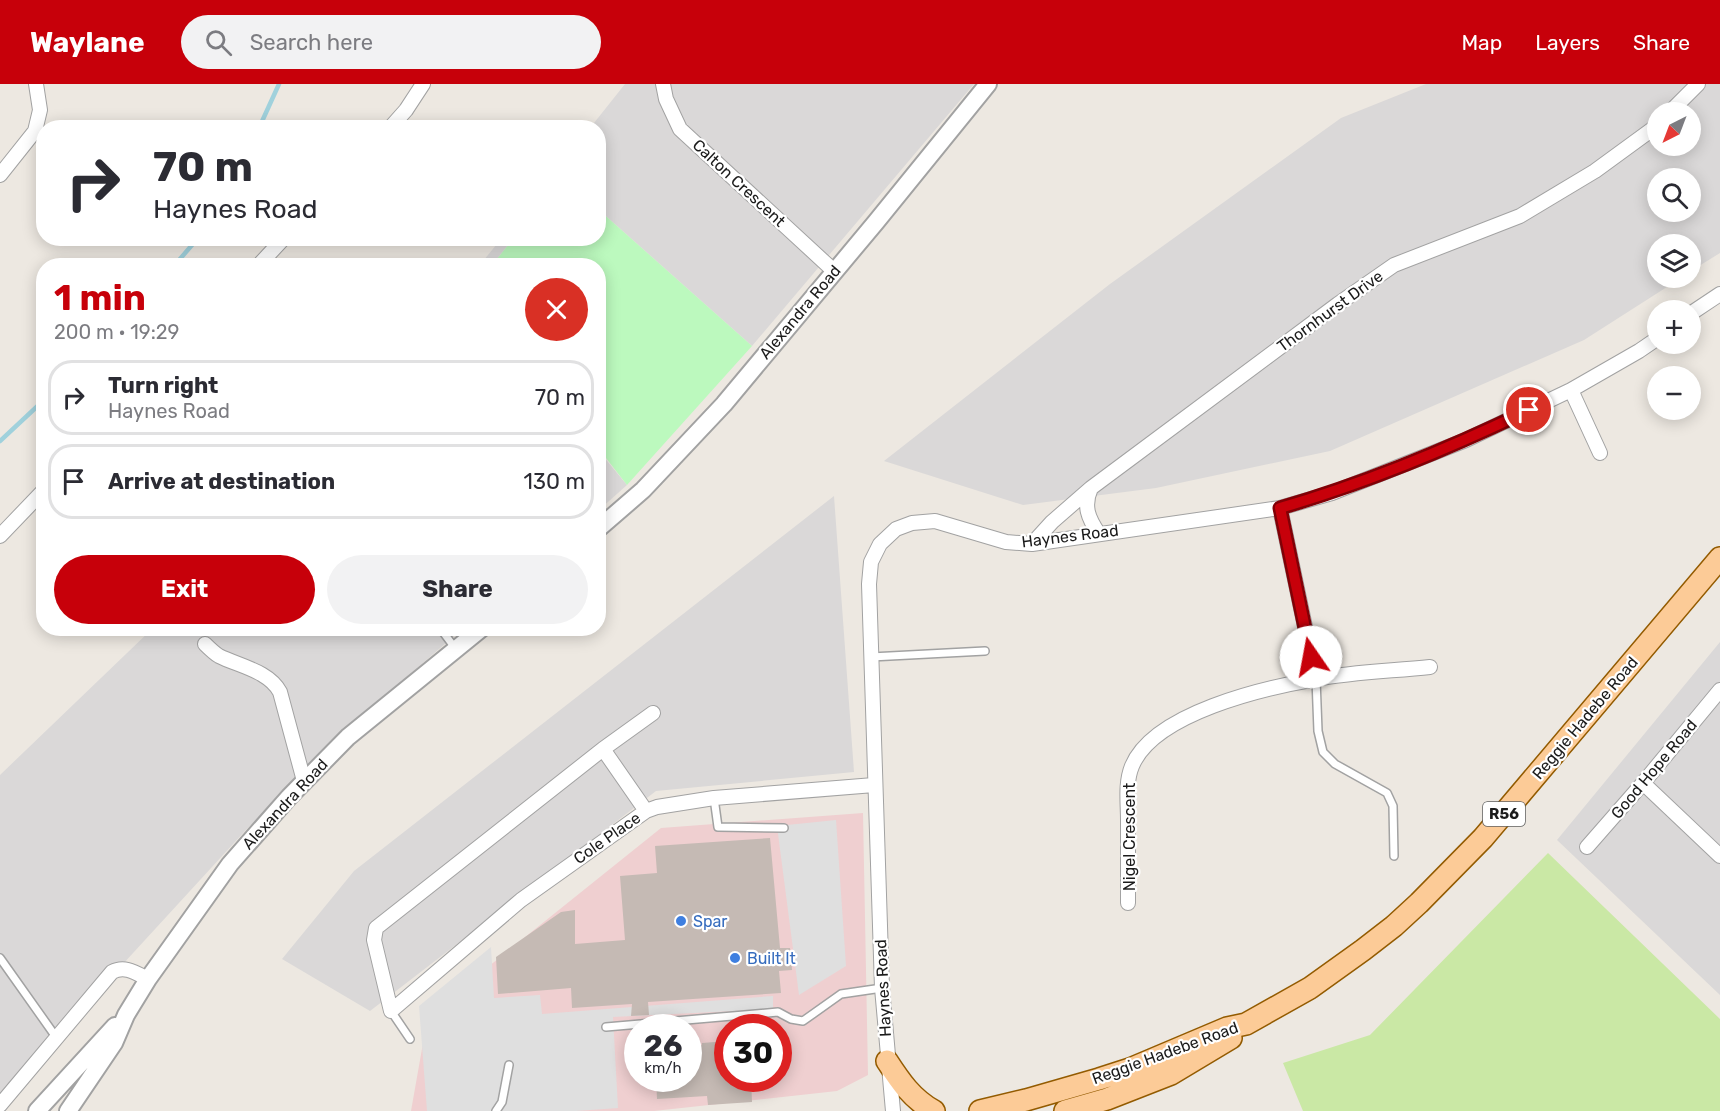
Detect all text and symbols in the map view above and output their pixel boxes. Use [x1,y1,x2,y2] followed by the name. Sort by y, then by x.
[181,15,601,69] search box
[30,26,145,59] text: Waylane
[202,26,235,59] icon: search
[250,29,373,56] text: Search here
[1461,30,1502,55] text: Map
[1535,30,1600,55] text: Layers
[1633,30,1690,55] text: Share
[1647,102,1701,156] north arrow
[1647,102,1701,420] map controls
[689,135,789,231] street label: Calton Crescent
[153,142,253,192] text: 70 m
[54,144,132,222] icon: right
[1647,168,1701,222] button: search
[153,193,318,225] text: Haynes Road
[1647,234,1701,288] button: layers
[755,261,845,363] street label: Alexandra Road
[1273,266,1387,356] street label: Thornhurst Drive
[54,276,146,319] text: 1 min
[525,278,588,341] button: close
[1647,300,1701,354] button: +
[54,320,179,344] text: 200 m · 19:29
[1647,366,1701,420] button: −
[108,372,218,399] text: Turn right
[57,381,90,414] icon: right
[535,384,585,411] text: 70 m
[1503,384,1554,435] pin
[1512,393,1545,426] icon: arrive
[108,399,230,423] text: Haynes Road
[57,465,90,498] icon: arrive
[108,468,335,495] text: Arrive at destination
[523,468,585,495] text: 130 m
[1020,521,1120,551] street label: Haynes Road
[54,555,315,624] button: Exit
[327,555,588,624] button: Share
[1279,625,1343,689] position arrow
[1528,653,1642,783] street label: Reggie Hadebe Road
[1607,716,1701,822] street label: Good Hope Road
[238,755,332,853] street label: Alexandra Road
[1120,783,1139,891] street label: Nigel Crescent
[1483,802,1525,826] road number: R56
[570,808,644,868] street label: Cole Place
[693,912,727,931] place label: Spar
[674,914,688,928] marker: Spar
[871,939,895,1037] street label: Haynes Road
[747,949,796,968] place label: Built It
[728,951,742,965] marker: Built It
[714,1014,792,1092] speed limit sign: 30
[1089,1018,1241,1088] street label: Reggie Hadebe Road
[643,1028,683,1064] text: 26
[644,1059,682,1077] text: km/h

